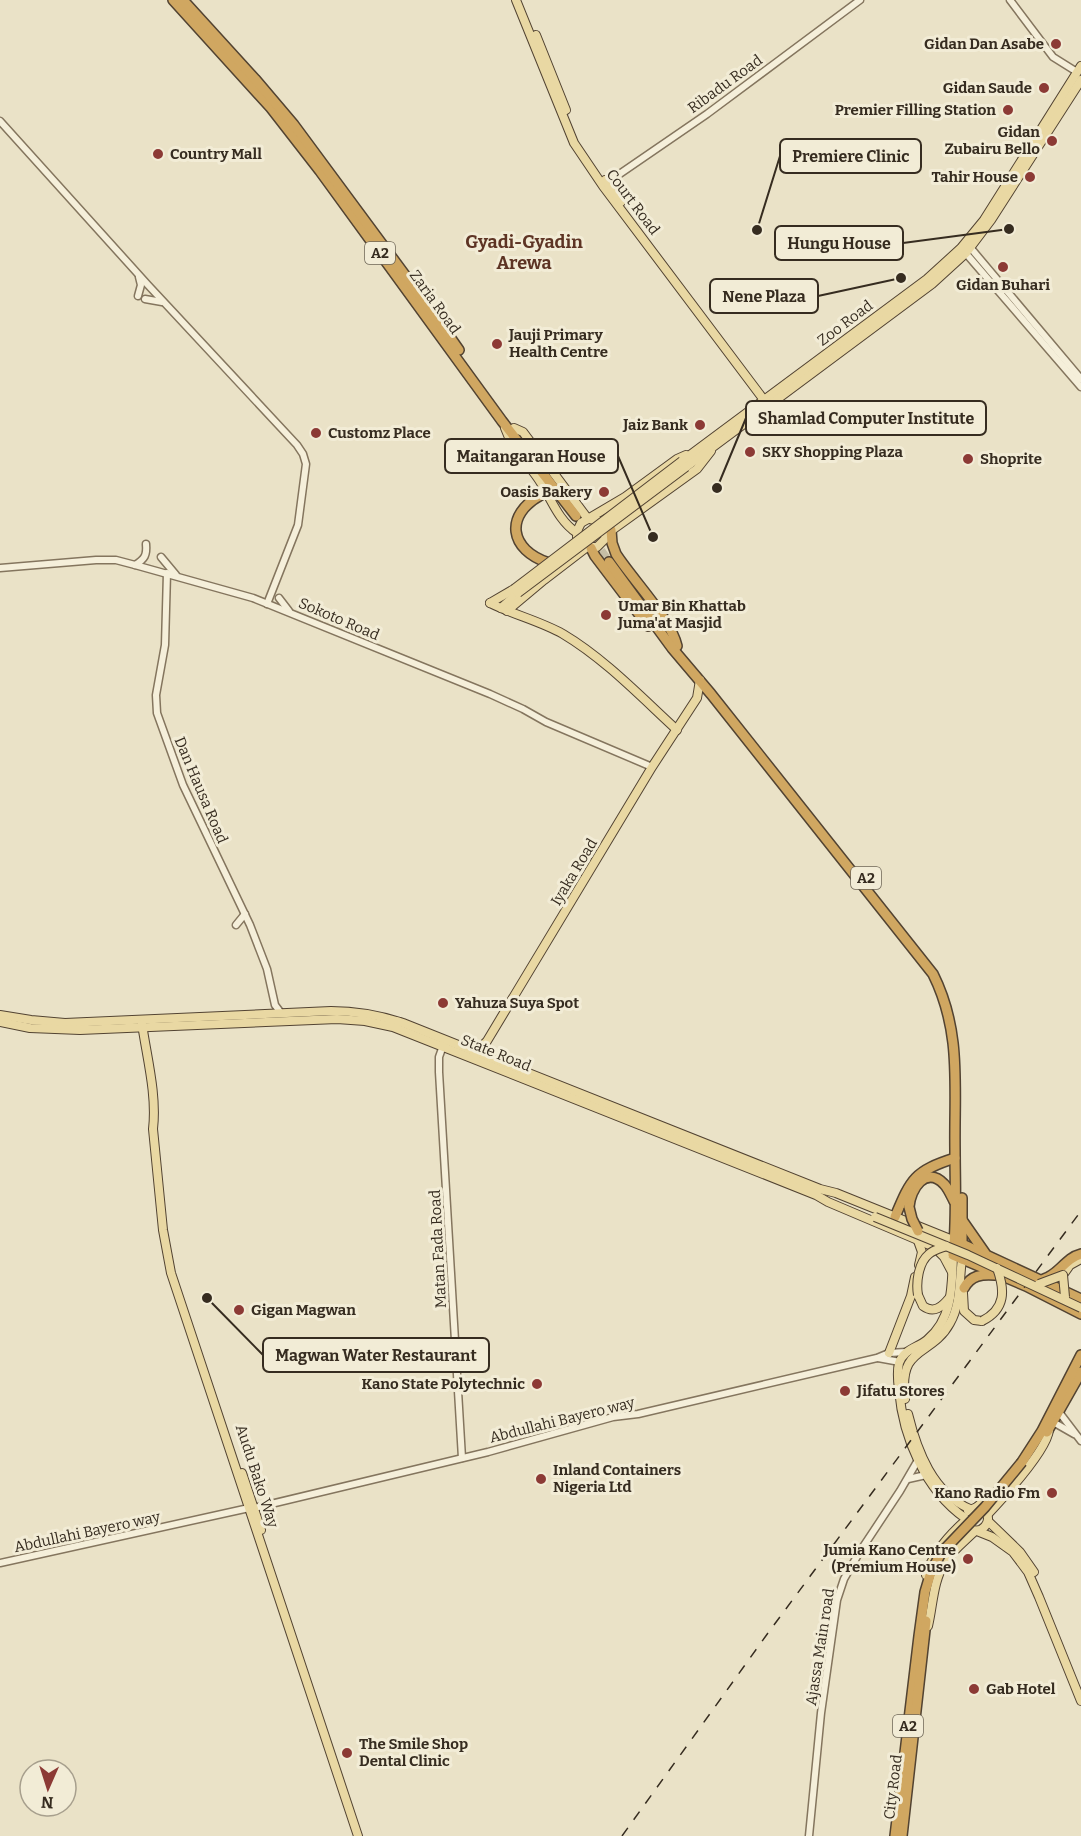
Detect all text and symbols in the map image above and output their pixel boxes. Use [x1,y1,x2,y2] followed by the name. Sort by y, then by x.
[924,35,1044,53] place label: Gidan Dan Asabe
[1049,37,1063,51] marker: Gidan Dan Asabe
[684,51,766,117] street label: Ribadu Road
[943,79,1032,97] place label: Gidan Saude
[1037,81,1051,95] marker: Gidan Saude
[835,101,996,119] place label: Premier Filling Station
[1001,103,1015,117] marker: Premier Filling Station
[944,123,1040,158] place label: Gidan Zubairu Bello
[1045,134,1059,148] marker: Gidan Zubairu Bello
[780,139,921,173] callout: Premiere Clinic
[170,145,262,163] place label: Country Mall
[151,147,165,161] marker: Country Mall
[792,147,910,166] text: Premiere Clinic
[602,166,664,238] street label: Court Road
[932,168,1018,186] place label: Tahir House
[1023,170,1037,184] marker: Tahir House
[775,226,903,260] callout: Hungu House
[465,231,583,274] district label: Gyadi-Gyadin Arewa
[787,234,891,253] text: Hungu House
[365,242,395,264] road number: A2
[996,260,1010,274] marker: Gidan Buhari
[406,267,464,338] street label: Zaria Road
[956,276,1050,294] place label: Gidan Buhari
[710,279,818,313] callout: Nene Plaza
[722,287,806,306] text: Nene Plaza
[814,296,876,350] street label: Zoo Road
[508,326,608,361] place label: Jauji Primary Health Centre
[490,337,504,351] marker: Jauji Primary Health Centre
[746,401,986,435] callout: Shamlad Computer Institute
[758,409,974,428] text: Shamlad Computer Institute
[622,416,688,434] place label: Jaiz Bank
[693,418,707,432] marker: Jaiz Bank
[328,424,431,442] place label: Customz Place
[309,426,323,440] marker: Customz Place
[445,439,618,473] callout: Maitangaran House
[762,443,903,461] place label: SKY Shopping Plaza
[743,445,757,459] marker: SKY Shopping Plaza
[457,447,606,466] text: Maitangaran House
[980,450,1042,468] place label: Shoprite
[961,452,975,466] marker: Shoprite
[500,483,593,501] place label: Oasis Bakery
[597,485,611,499] marker: Oasis Bakery
[296,594,382,644] street label: Sokoto Road
[617,597,746,632] place label: Umar Bin Khattab Juma'at Masjid
[599,608,613,622] marker: Umar Bin Khattab Juma'at Masjid
[170,734,232,846] street label: Dan Hausa Road
[547,835,601,909] street label: Iyaka Road
[851,867,881,889] road number: A2
[455,994,579,1012] place label: Yahuza Suya Spot
[436,996,450,1010] marker: Yahuza Suya Spot
[458,1031,534,1075] street label: State Road
[426,1189,450,1309] street label: Matan Fada Road
[251,1301,356,1319] place label: Gigan Magwan
[232,1303,246,1317] marker: Gigan Magwan
[263,1338,489,1372] callout: Magwan Water Restaurant
[275,1346,477,1365] text: Magwan Water Restaurant
[362,1375,525,1393] place label: Kano State Polytechnic
[530,1377,544,1391] marker: Kano State Polytechnic
[856,1382,945,1400] place label: Jifatu Stores
[838,1384,852,1398] marker: Jifatu Stores
[488,1393,637,1447] street label: Abdullahi Bayero way
[232,1422,282,1530] street label: Audu Bako Way
[553,1461,681,1496] place label: Inland Containers Nigeria Ltd
[534,1472,548,1486] marker: Inland Containers Nigeria Ltd
[934,1484,1041,1502] place label: Kano Radio Fm
[1045,1486,1059,1500] marker: Kano Radio Fm
[12,1508,162,1556] street label: Abdullahi Bayero way
[823,1541,956,1576] place label: Jumia Kano Centre (Premium House)
[961,1552,975,1566] marker: Jumia Kano Centre (Premium House)
[802,1587,838,1707] street label: Ajassa Main road
[986,1680,1056,1698] place label: Gab Hotel
[967,1682,981,1696] marker: Gab Hotel
[893,1715,923,1737] road number: A2
[359,1735,468,1770] place label: The Smile Shop Dental Clinic
[340,1746,354,1760] marker: The Smile Shop Dental Clinic
[880,1753,906,1820] street label: City Road
[18,1758,78,1818] north arrow
[41,1793,54,1812] text: N

